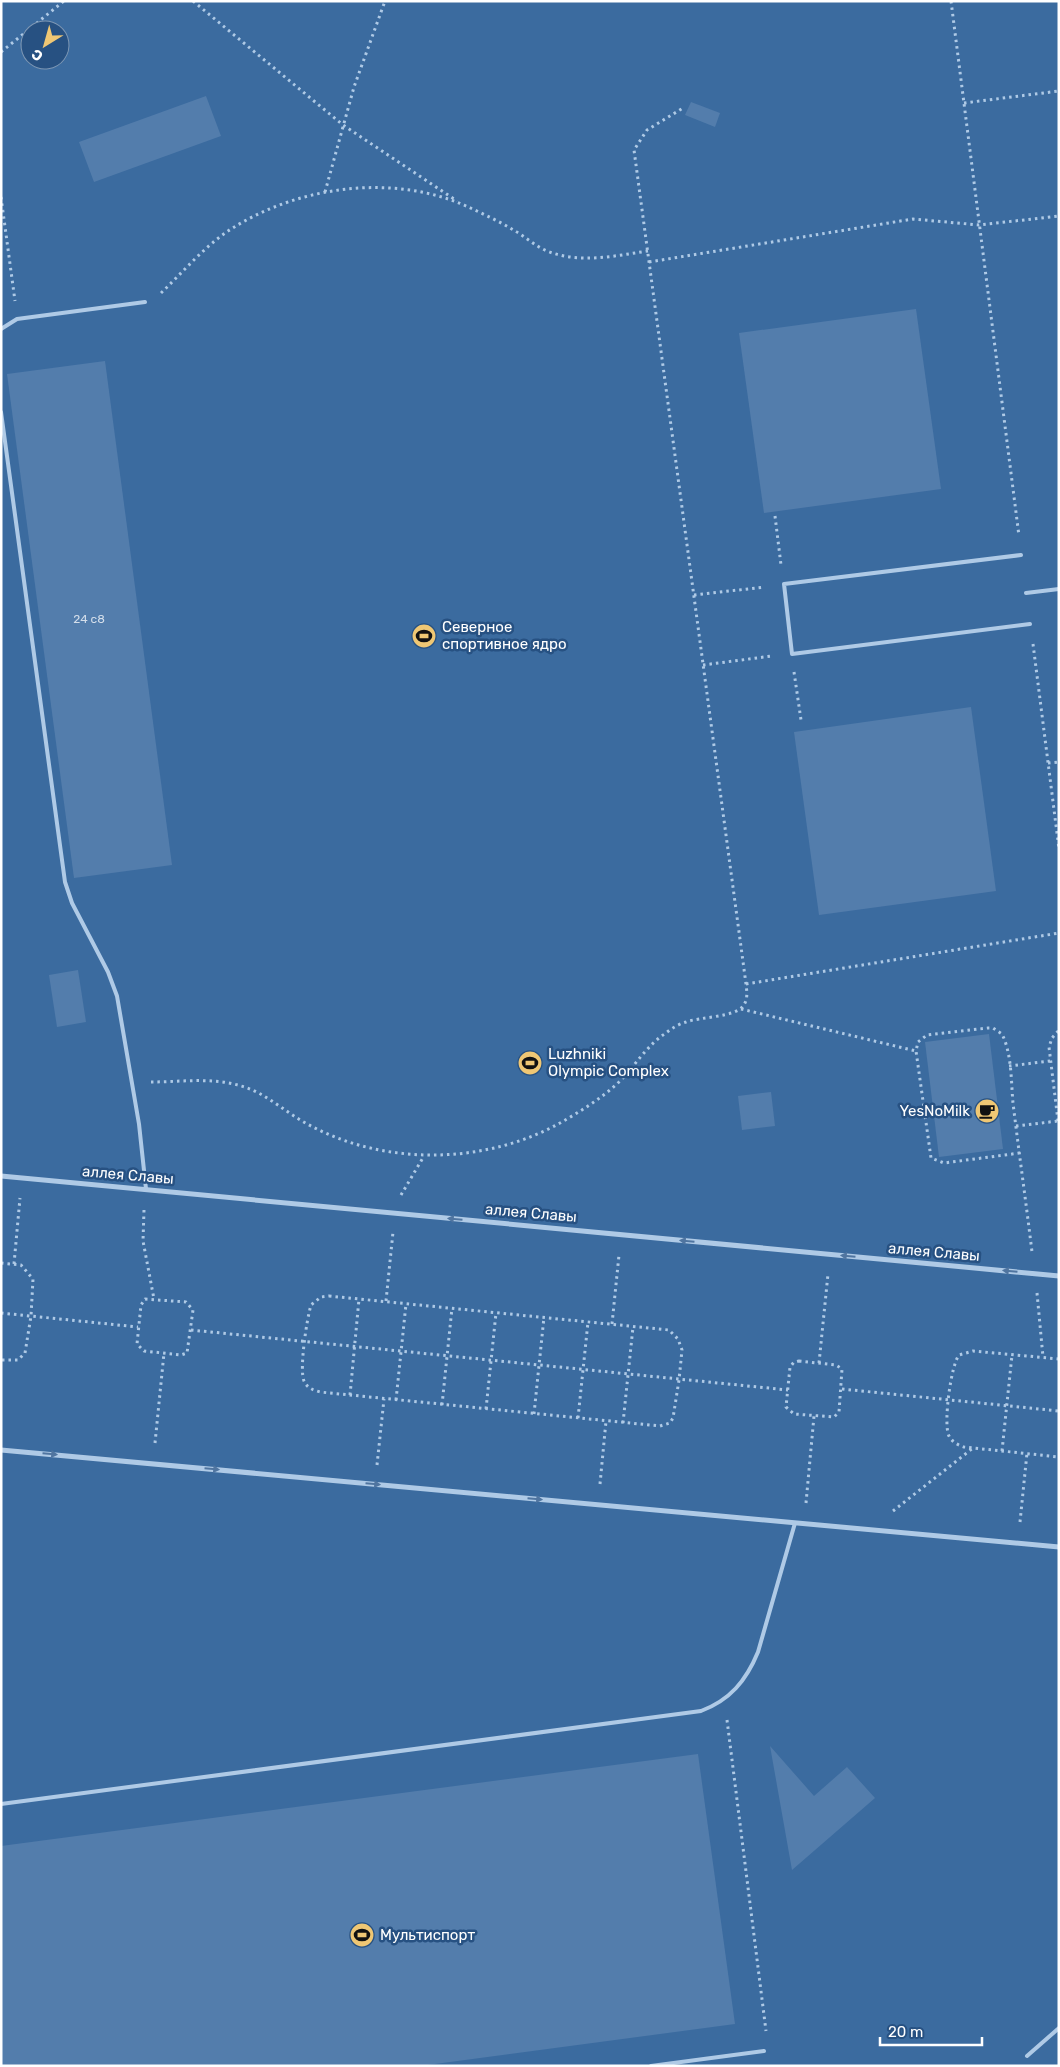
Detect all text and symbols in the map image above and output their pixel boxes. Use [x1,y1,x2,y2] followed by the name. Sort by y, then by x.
[20,20,70,70] north arrow
[28,45,47,65] text: С
[73,612,105,626] house number: 24 с8
[442,618,567,653] place label: Северное спортивное ядро
[411,623,437,649] sports icon: Северное спортивное ядро
[548,1045,669,1080] place label: Luzhniki Olympic Complex
[517,1050,543,1076] sports icon: Luzhniki Olympic Complex
[974,1098,1000,1124] cafe icon: YesNoMilk
[900,1102,970,1120] place label: YesNoMilk
[81,1162,175,1188] street label: аллея Славы
[484,1200,578,1226] street label: аллея Славы
[447,1214,463,1222] one-way arrow
[678,1237,694,1245] one-way arrow
[887,1239,981,1265] street label: аллея Славы
[840,1252,856,1260] one-way arrow
[1002,1267,1018,1275] one-way arrow
[42,1450,58,1458] one-way arrow
[204,1465,220,1473] one-way arrow
[366,1480,382,1488] one-way arrow
[528,1495,544,1503] one-way arrow
[349,1922,375,1948] sports icon: Мультиспорт
[380,1926,475,1944] place label: Мультиспорт
[880,2014,982,2046] scale bar
[888,2023,923,2041] text: 20 m

